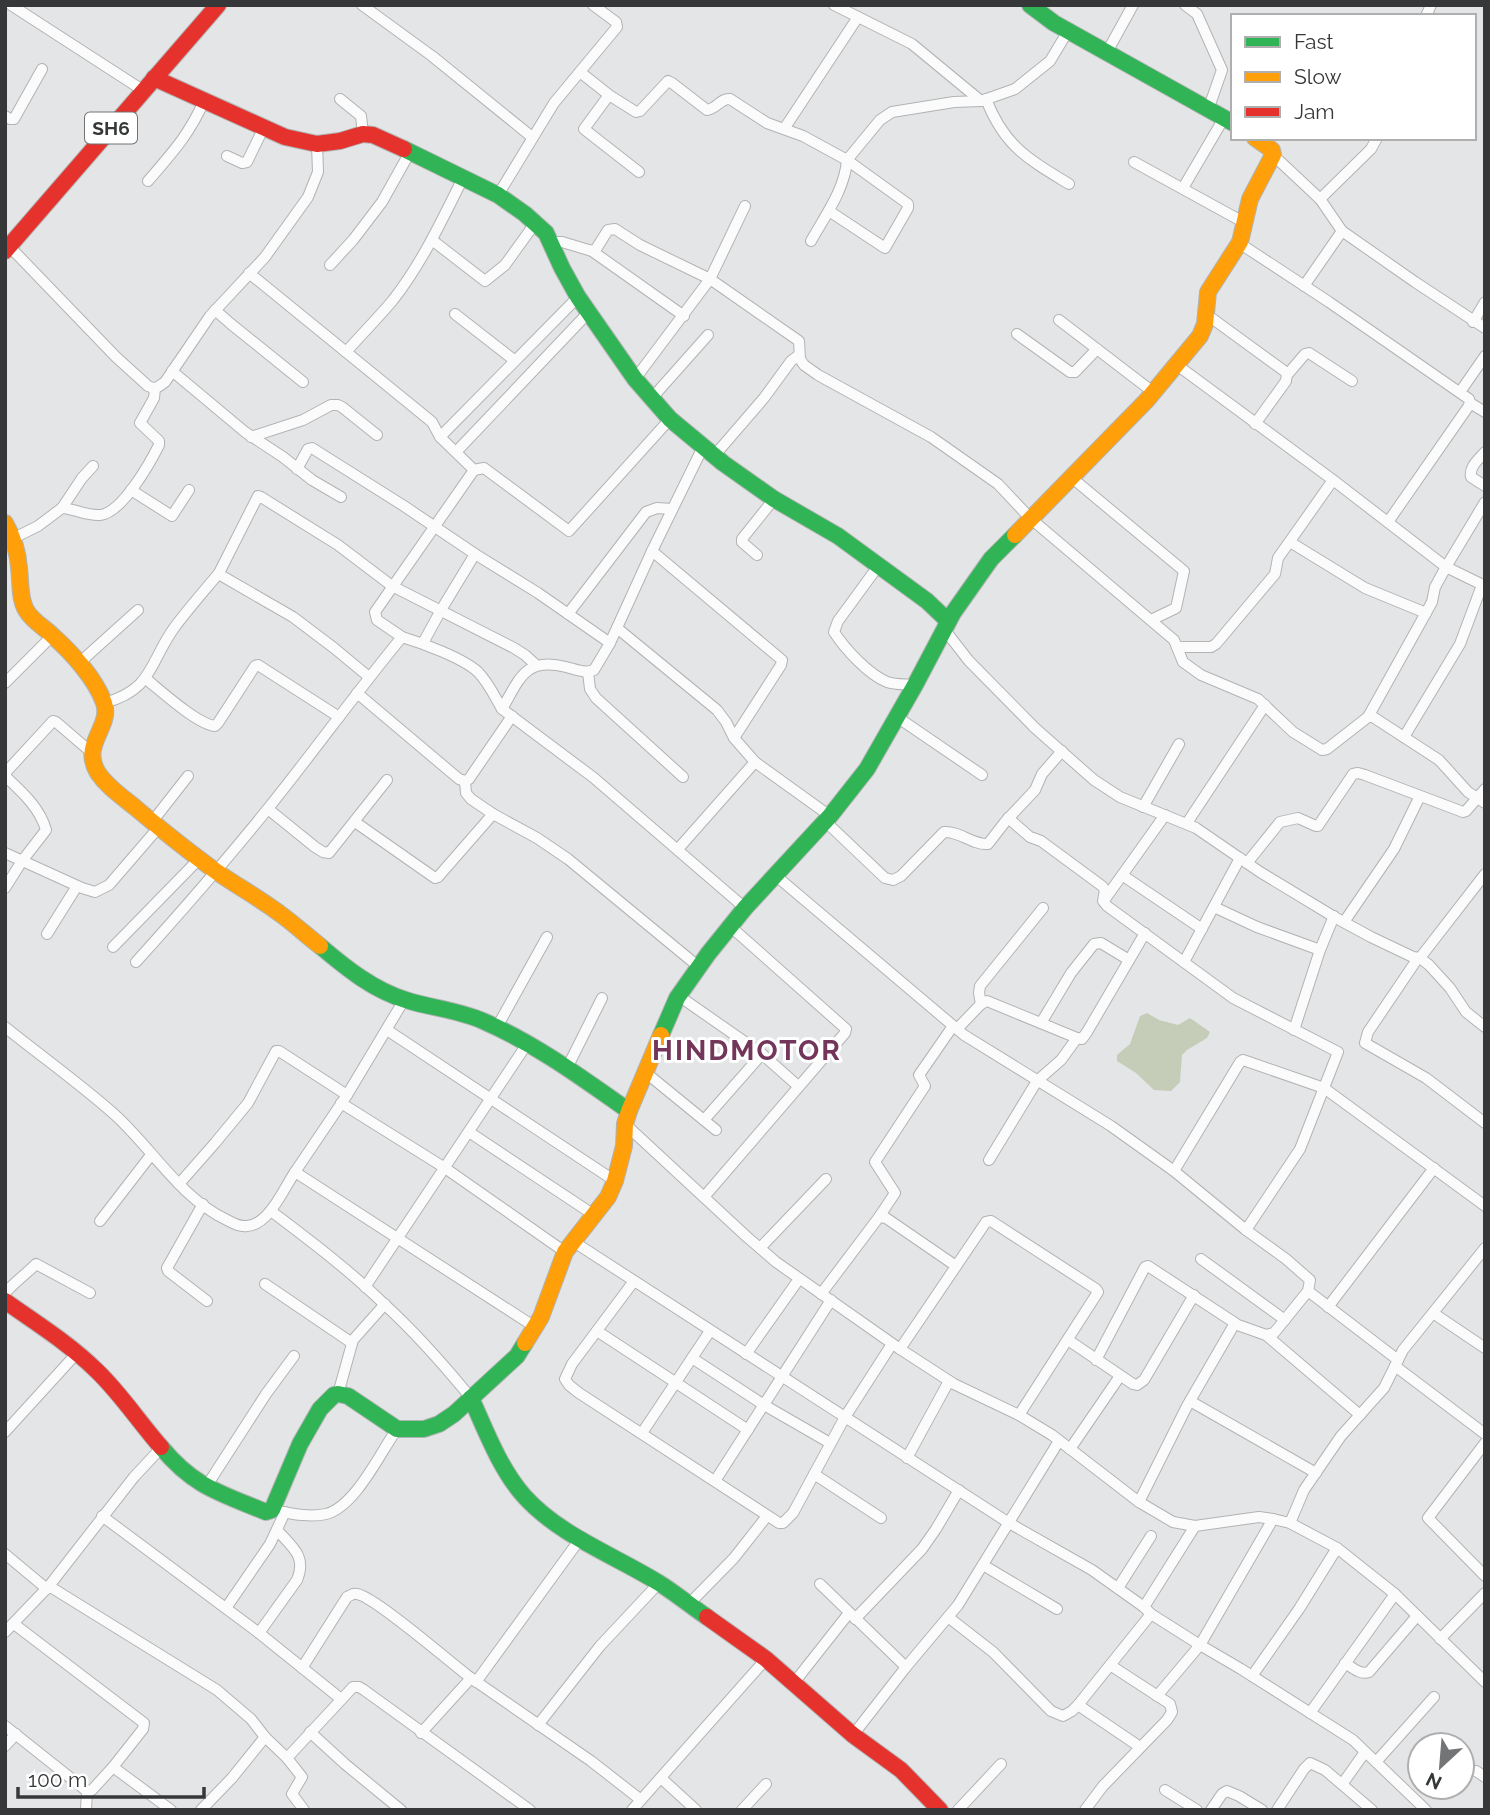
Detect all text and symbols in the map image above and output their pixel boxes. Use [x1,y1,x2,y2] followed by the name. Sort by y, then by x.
[1231,14,1476,140] legend
[1294,29,1334,54] text: Fast
[1294,64,1342,89] text: Slow
[1294,99,1335,124] text: Jam
[85,112,137,144] road number: SH6
[652,1034,842,1067] district label: HINDMOTOR
[1406,1731,1476,1801] north arrow
[18,1756,203,1800] scale bar
[28,1767,87,1792] text: 100 m
[1422,1768,1445,1794] text: N

